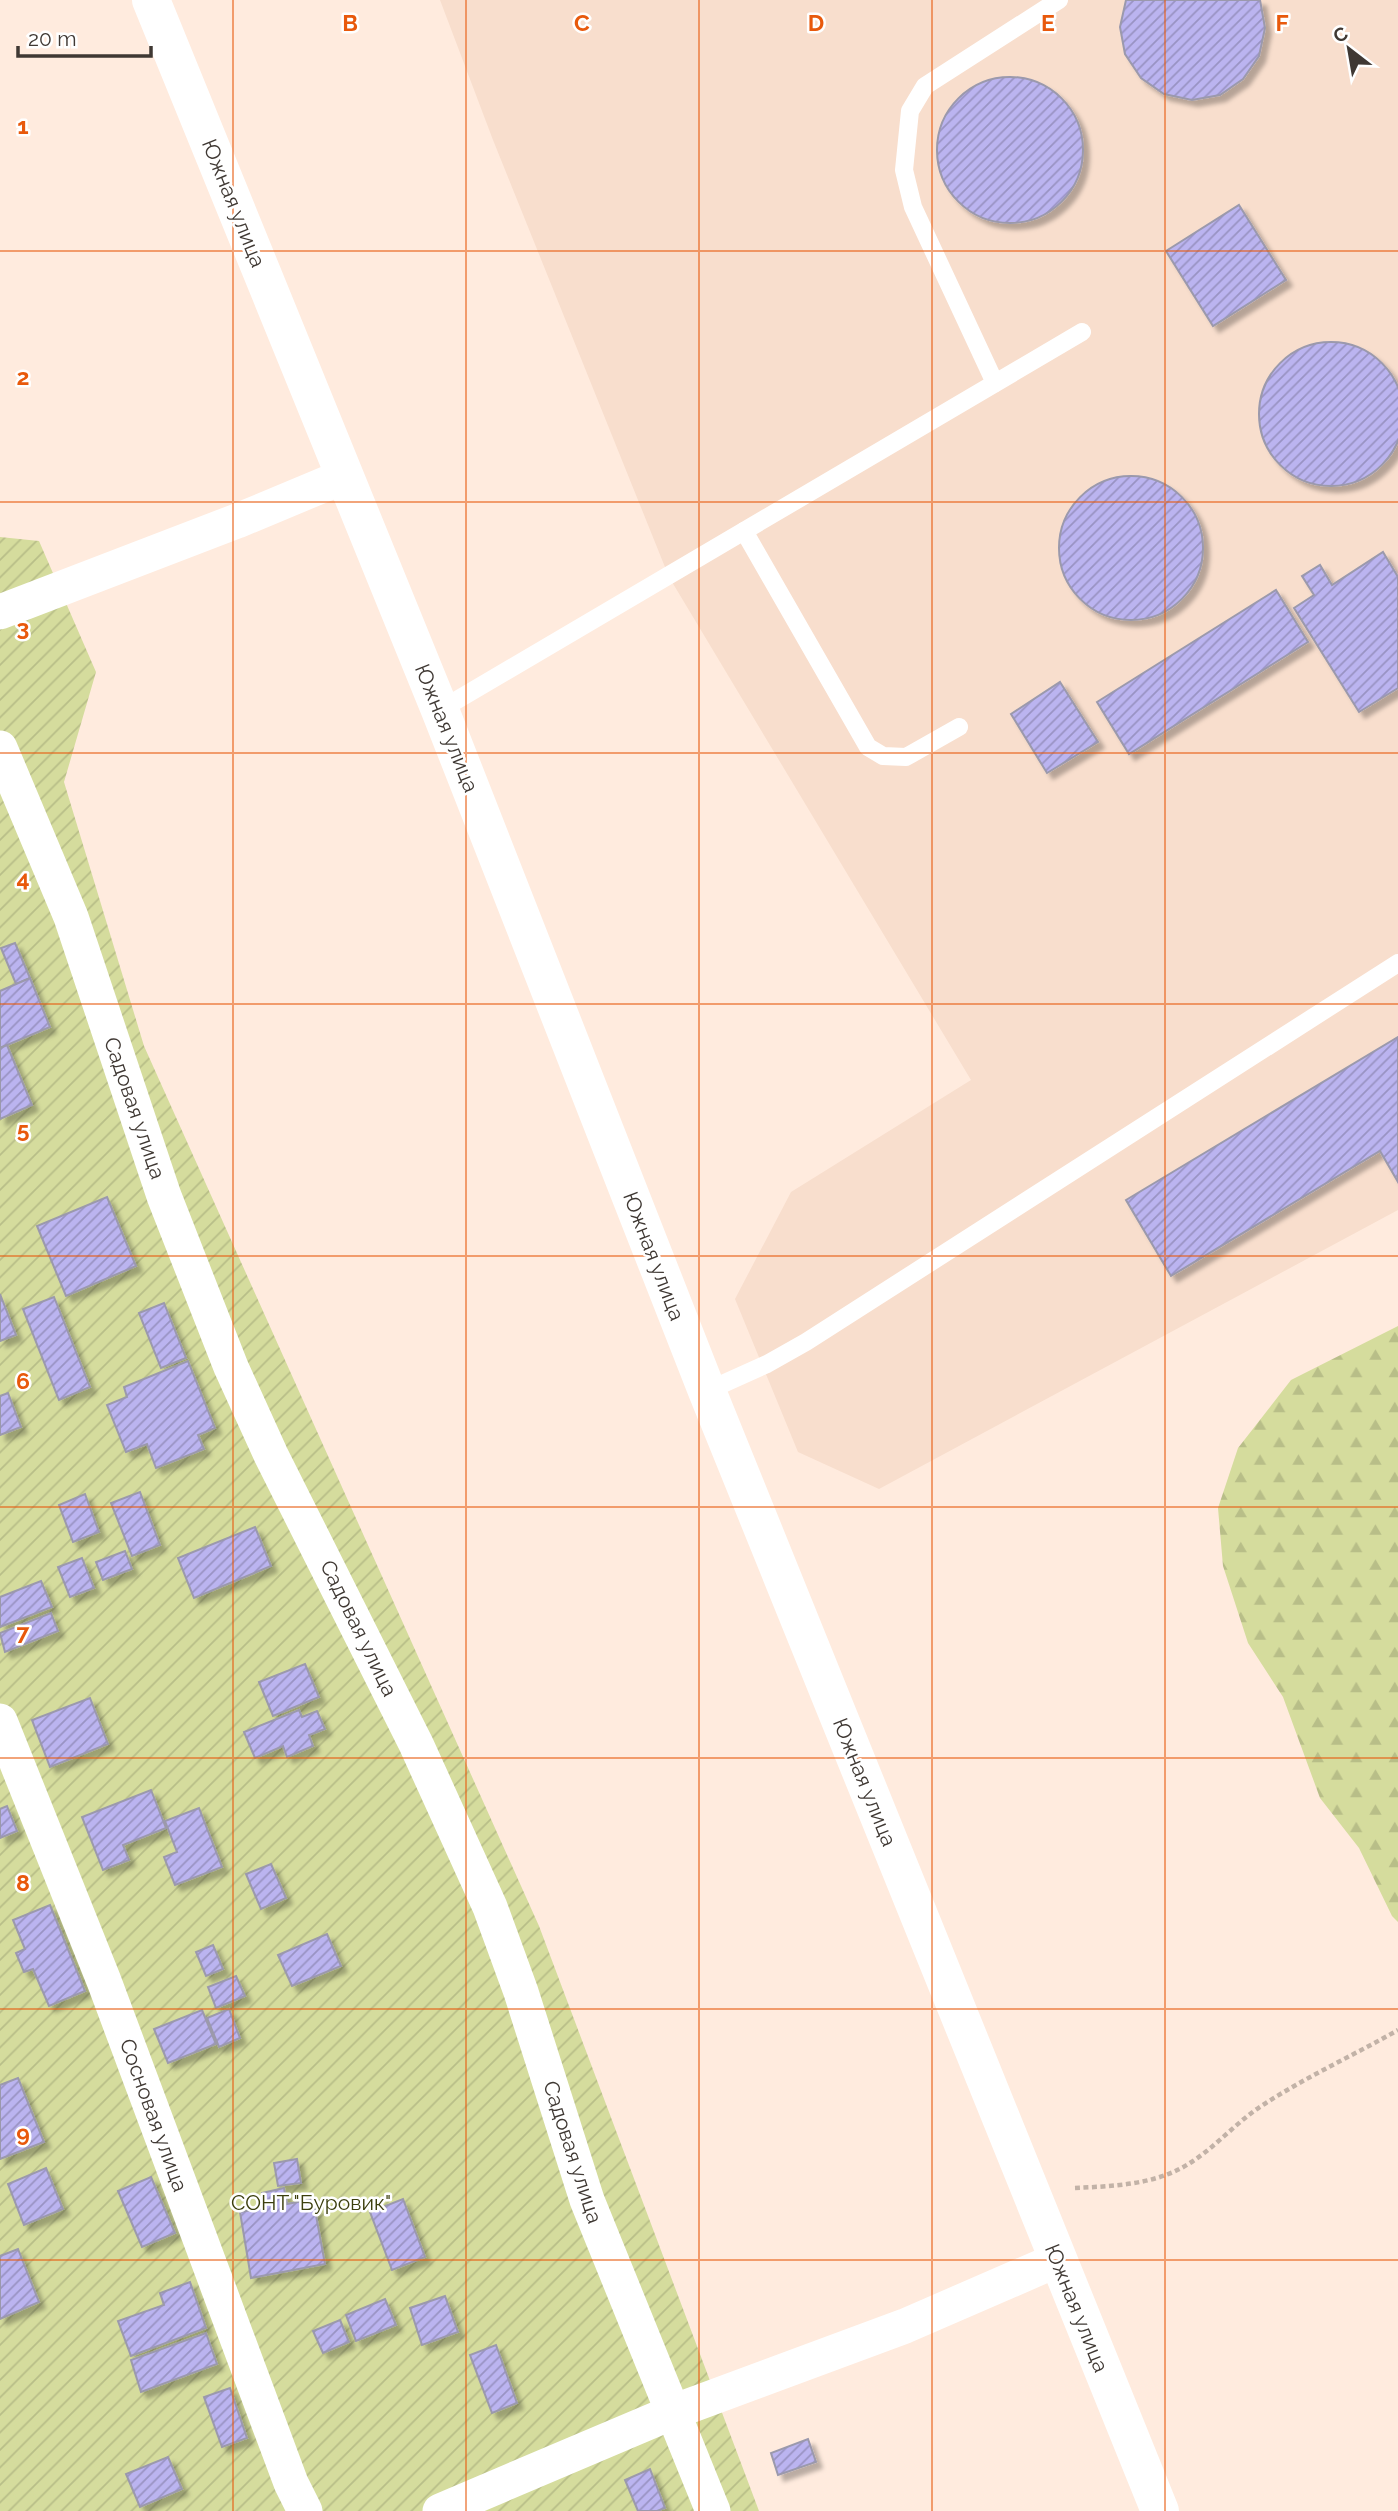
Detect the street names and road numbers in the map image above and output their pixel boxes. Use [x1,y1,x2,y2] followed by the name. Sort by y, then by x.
[197,135,271,271] street label: Южная улица
[410,660,484,796] street label: Южная улица
[99,1034,171,1182] street label: Садовая улица
[618,1188,690,1324] street label: Южная улица
[315,1556,403,1700] street label: Садовая улица
[828,1714,902,1850] street label: Южная улица
[115,2035,193,2195] street label: Сосновая улица
[538,2078,608,2226] street label: Садовая улица
[1040,2240,1114,2376] street label: Южная улица

